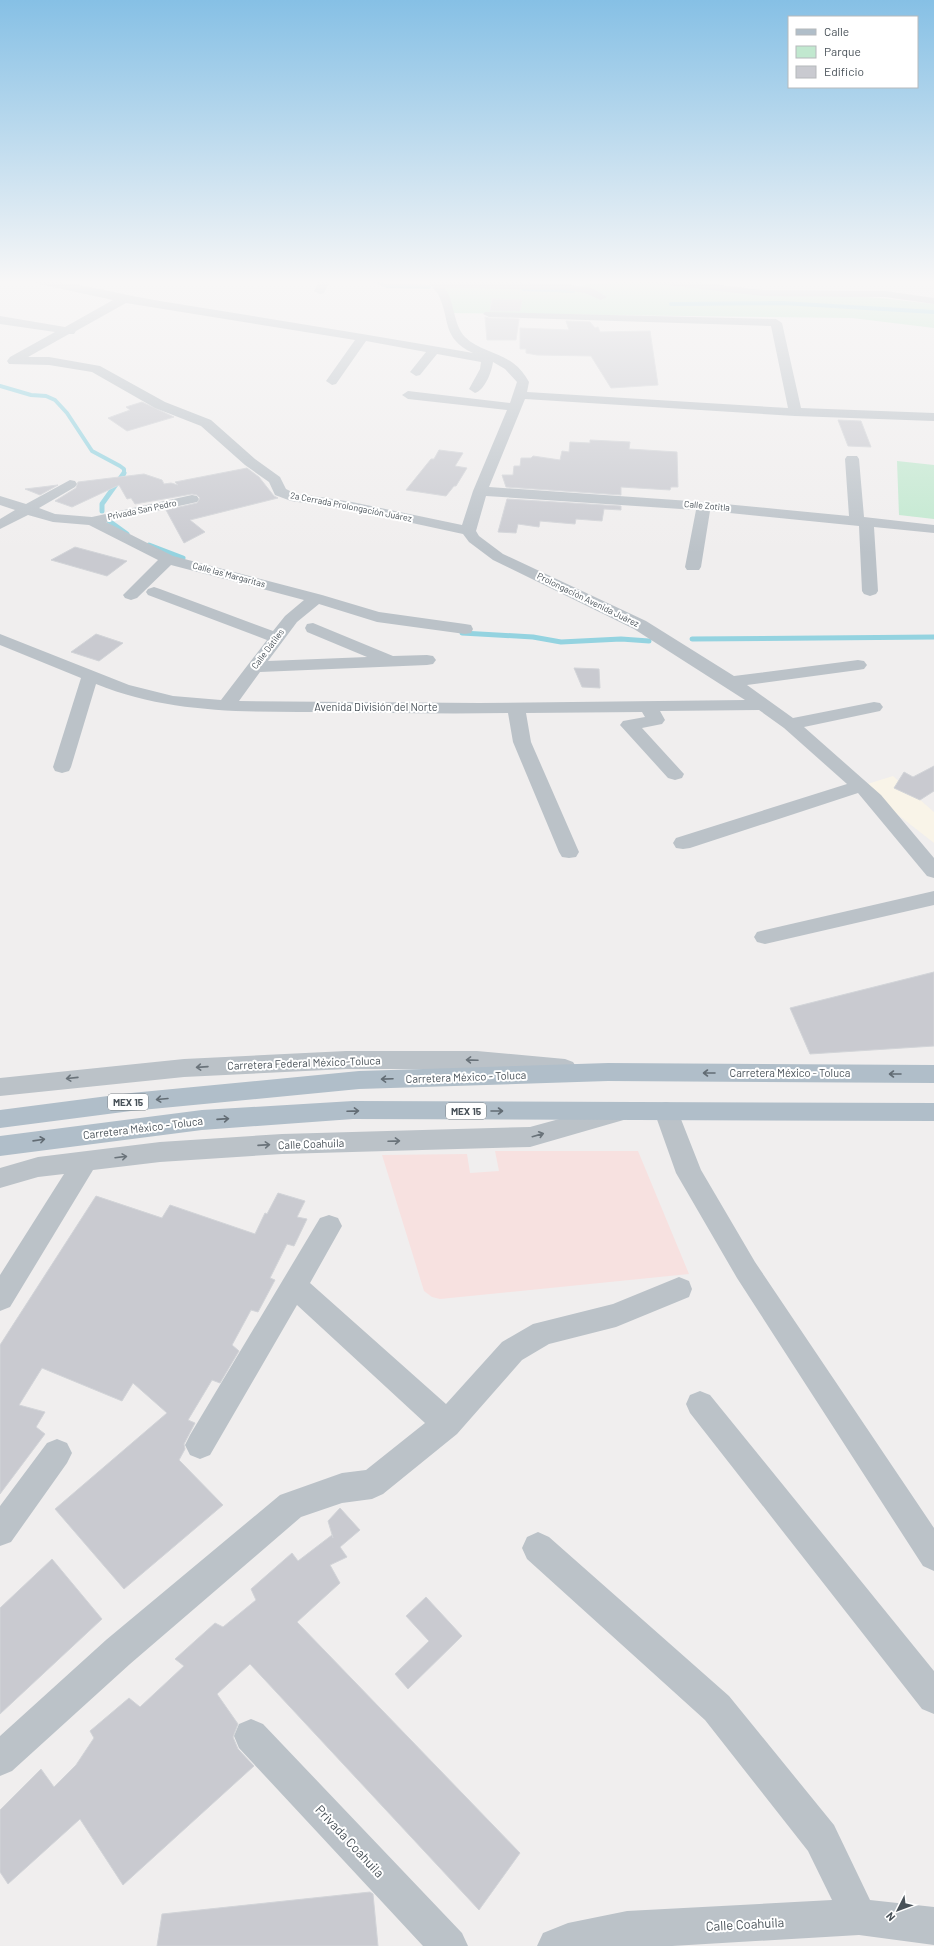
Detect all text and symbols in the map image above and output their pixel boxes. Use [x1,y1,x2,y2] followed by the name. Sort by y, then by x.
[788,16,918,88] legend
[824,24,849,38] text: Calle
[824,44,861,58] text: Parque
[824,64,864,78] text: Edificio
[289,489,413,524] street label: 2a Cerrada Prolongación Juárez
[106,497,178,522] street label: Privada San Pedro
[684,498,730,513] street label: Calle Zotitla
[192,560,267,590] street label: Calle las Margaritas
[535,570,641,629] street label: Prolongación Avenida Juárez
[249,626,286,671] street label: Calle Dátiles
[314,700,438,713] street label: Avenida División del Norte
[227,1053,381,1072] street label: Carretera Federal México-Toluca
[466,1056,479,1064] one-way arrow
[196,1063,209,1070] one-way arrow
[730,1066,850,1079] street label: Carretera México - Toluca
[405,1068,527,1085] street label: Carretera México - Toluca
[703,1069,716,1077] one-way arrow
[889,1070,902,1078] one-way arrow
[66,1075,79,1082] one-way arrow
[381,1076,394,1083] one-way arrow
[108,1094,148,1110] road number: MEX 15
[156,1096,169,1103] one-way arrow
[446,1103,486,1119] road number: MEX 15
[346,1107,359,1114] one-way arrow
[490,1107,503,1115] one-way arrow
[82,1114,204,1141] street label: Carretera México - Toluca
[216,1115,229,1123] one-way arrow
[531,1131,544,1138] one-way arrow
[32,1136,45,1144] one-way arrow
[278,1136,344,1151] street label: Calle Coahuila
[387,1137,400,1145] one-way arrow
[257,1142,270,1149] one-way arrow
[114,1153,127,1161] one-way arrow
[312,1801,388,1881] street label: Privada Coahuila
[878,1890,918,1930] north arrow
[883,1910,897,1924] text: N
[705,1914,785,1934] street label: Calle Coahuila

